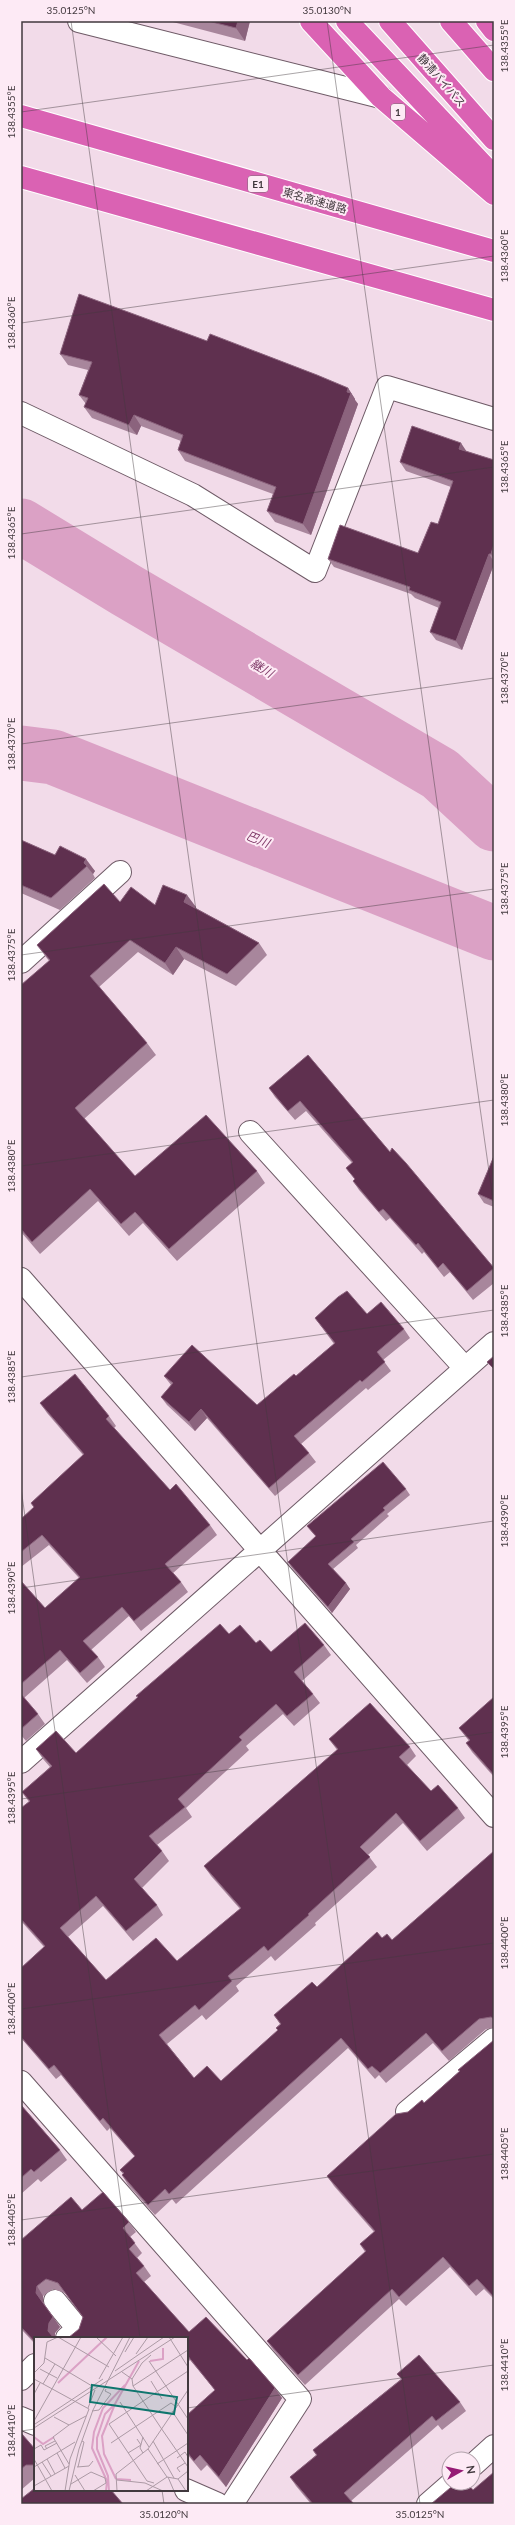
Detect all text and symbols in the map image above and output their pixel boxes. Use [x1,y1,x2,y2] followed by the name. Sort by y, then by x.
[47,4,95,16] text: 35.0125°N
[303,4,351,16] text: 35.0130°N
[498,19,510,72] text: 138.4355°E
[416,51,468,109] street label: 静清バイパス
[5,85,17,138] text: 138.4355°E
[391,104,405,120] road number: 1
[248,176,268,192] road number: E1
[281,185,349,215] street label: 東名高速道路
[498,229,510,282] text: 138.4360°E
[5,296,17,349] text: 138.4360°E
[498,440,510,493] text: 138.4365°E
[5,506,17,559] text: 138.4365°E
[498,651,510,704] text: 138.4370°E
[248,655,278,682] water label: 継川
[5,717,17,770] text: 138.4370°E
[244,828,274,851] water label: 巴川
[498,862,510,915] text: 138.4375°E
[5,928,17,981] text: 138.4375°E
[498,1073,510,1126] text: 138.4380°E
[5,1139,17,1192] text: 138.4380°E
[498,1284,510,1337] text: 138.4385°E
[5,1350,17,1403] text: 138.4385°E
[498,1494,510,1547] text: 138.4390°E
[5,1561,17,1614] text: 138.4390°E
[498,1705,510,1758] text: 138.4395°E
[5,1771,17,1824] text: 138.4395°E
[498,1916,510,1969] text: 138.4400°E
[5,1982,17,2035] text: 138.4400°E
[498,2127,510,2180] text: 138.4405°E
[5,2193,17,2246] text: 138.4405°E
[34,2337,188,2491] inset map
[498,2338,510,2391] text: 138.4410°E
[5,2404,17,2457] text: 138.4410°E
[441,2451,481,2491] north arrow
[464,2464,478,2475] text: N
[140,2508,188,2520] text: 35.0120°N
[396,2508,444,2520] text: 35.0125°N

